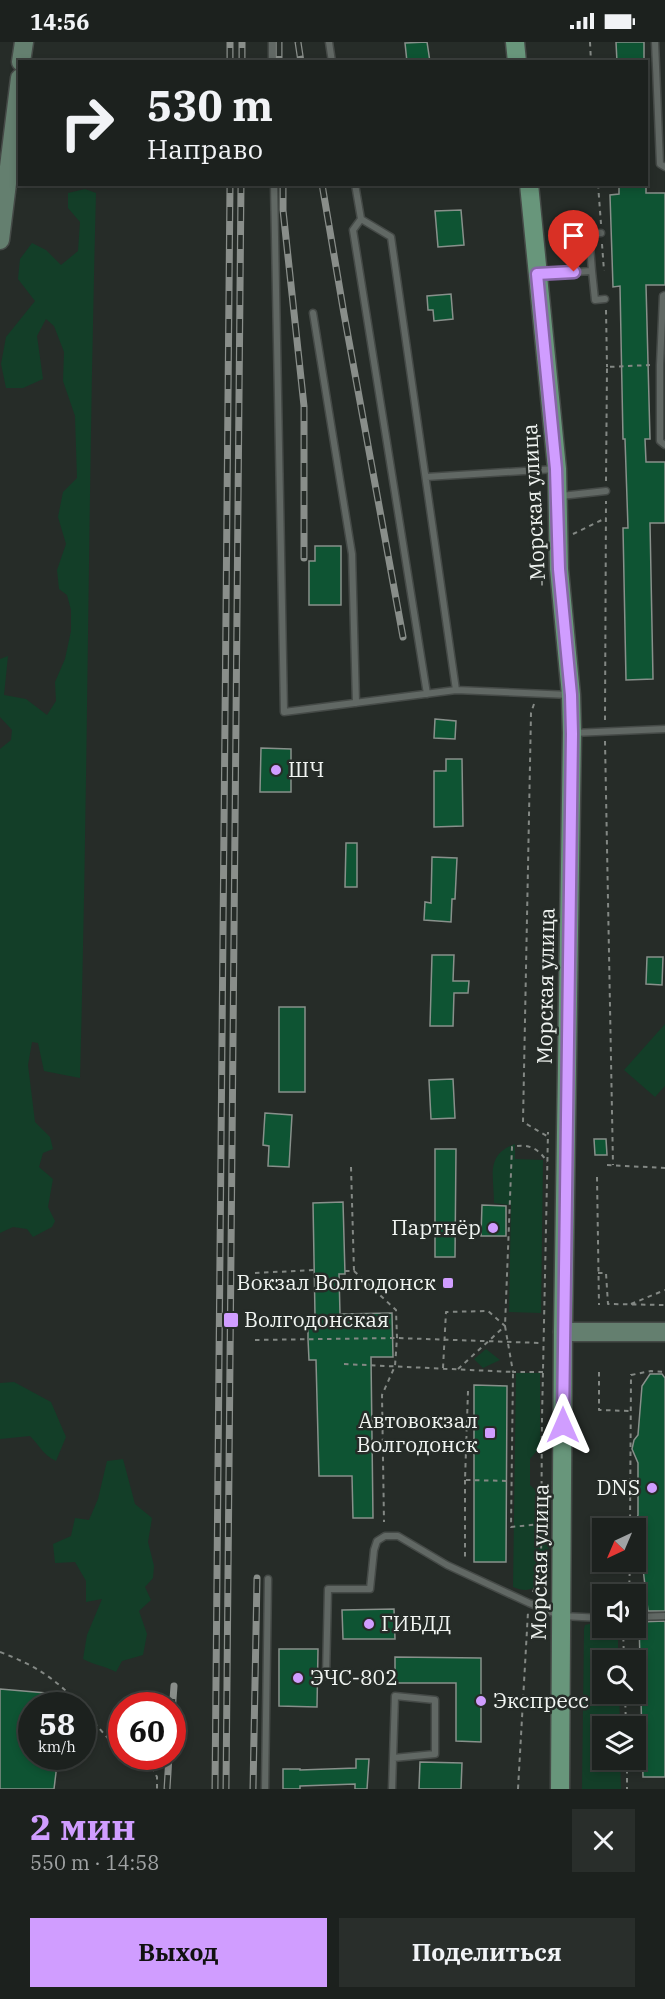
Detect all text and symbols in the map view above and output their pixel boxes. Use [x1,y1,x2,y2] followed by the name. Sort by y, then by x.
[30,7,89,36] text: 14:56
[147,78,273,133] text: 530 m
[48,84,126,162] icon: right
[147,131,263,166] text: Направо
[548,210,599,272] pin
[557,219,590,252] icon: arrive
[515,423,551,581] street label: Морская улица
[288,755,324,783] place label: ШЧ
[269,763,283,777] marker: ШЧ
[530,907,560,1065] street label: Морская улица
[391,1213,481,1241] place label: Партнёр
[486,1221,500,1235] marker: Партнёр
[237,1268,436,1296] place label: Вокзал Волгодонск
[441,1276,455,1290] marker: Вокзал Волгодонск
[244,1305,389,1333] place label: Волгодонская
[222,1311,240,1329] marker: Волгодонская
[531,1393,595,1457] position arrow
[356,1406,478,1458] place label: Автовокзал Волгодонск
[483,1426,497,1440] marker: Автовокзал Волгодонск
[596,1473,640,1501] place label: DNS
[645,1481,659,1495] marker: DNS
[524,1483,554,1641] street label: Морская улица
[592,1518,646,1572] north arrow
[592,1518,646,1770] map controls
[592,1584,646,1638] button: sound
[381,1609,451,1637] place label: ГИБДД
[362,1617,376,1631] marker: ГИБДД
[592,1650,646,1704] button: search
[310,1663,398,1691] place label: ЭЧС-802
[291,1671,305,1685] marker: ЭЧС-802
[493,1686,589,1714] place label: Экспресс
[108,1692,186,1770] speed limit sign: 60
[474,1694,488,1708] marker: Экспресс
[39,1704,75,1743] text: 58
[592,1716,646,1770] button: layers
[38,1737,76,1756] text: km/h
[30,1803,136,1850] text: 2 мин
[572,1809,635,1872] button: close
[30,1849,159,1876] text: 550 m · 14:58
[30,1918,327,1987] button: Выход
[339,1918,635,1987] button: Поделиться

